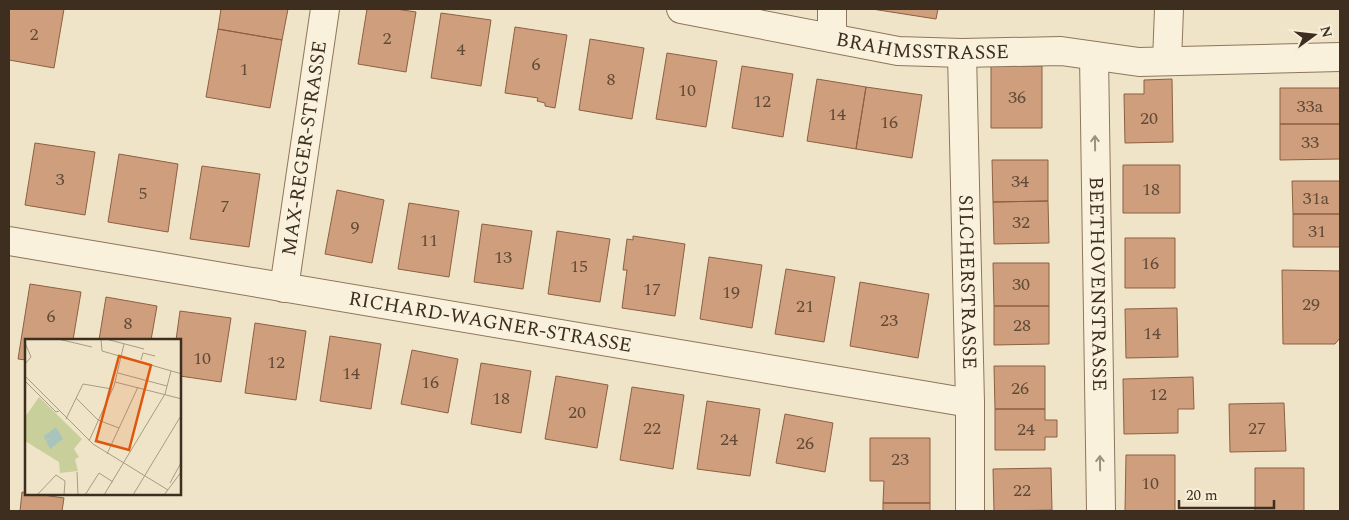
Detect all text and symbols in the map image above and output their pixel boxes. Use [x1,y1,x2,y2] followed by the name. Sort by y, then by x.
[1289,10,1339,60] north arrow
[30,21,39,48] house number: 2
[833,24,1009,68] street label: BRAHMSSTRASSE
[1314,24,1338,40] text: N
[383,25,392,52] house number: 2
[457,36,466,63] house number: 4
[274,39,335,258] street label: MAX-REGER-STRASSE
[532,51,541,78] house number: 6
[240,56,249,83] house number: 1
[607,66,616,93] house number: 8
[678,77,696,104] house number: 10
[1008,84,1026,111] house number: 36
[753,88,771,115] house number: 12
[1297,93,1324,120] house number: 33a
[828,101,846,128] house number: 14
[1140,105,1158,132] house number: 20
[880,109,898,136] house number: 16
[1301,129,1319,156] house number: 33
[1090,135,1100,151] one-way arrow
[56,166,65,193] house number: 3
[1011,168,1029,195] house number: 34
[1081,176,1114,392] street label: BEETHOVENSTRASSE
[1142,176,1160,203] house number: 18
[139,180,148,207] house number: 5
[1303,185,1330,212] house number: 31a
[221,193,230,220] house number: 7
[950,194,984,370] street label: SILCHERSTRASSE
[1012,209,1030,236] house number: 32
[351,214,360,241] house number: 9
[1308,218,1326,245] house number: 31
[420,227,438,254] house number: 11
[494,244,512,271] house number: 13
[1141,250,1159,277] house number: 16
[570,253,588,280] house number: 15
[1012,271,1030,298] house number: 30
[643,276,661,303] house number: 17
[722,279,740,306] house number: 19
[346,283,634,361] street label: RICHARD-WAGNER-STRASSE
[1302,291,1320,318] house number: 29
[796,293,814,320] house number: 21
[47,303,56,330] house number: 6
[880,307,898,334] house number: 23
[124,310,133,337] house number: 8
[1013,312,1031,339] house number: 28
[1143,320,1161,347] house number: 14
[25,339,181,495] inset map
[193,345,211,372] house number: 10
[267,349,285,376] house number: 12
[342,360,360,387] house number: 14
[421,369,439,396] house number: 16
[1011,375,1029,402] house number: 26
[1149,381,1167,408] house number: 12
[492,385,510,412] house number: 18
[568,399,586,426] house number: 20
[643,415,661,442] house number: 22
[1248,415,1266,442] house number: 27
[1017,416,1035,443] house number: 24
[720,426,738,453] house number: 24
[796,430,814,457] house number: 26
[891,446,909,473] house number: 23
[1095,455,1105,471] one-way arrow
[1141,470,1159,497] house number: 10
[1013,477,1031,504] house number: 22
[1179,478,1274,510] scale bar
[1186,484,1218,507] text: 20 m

